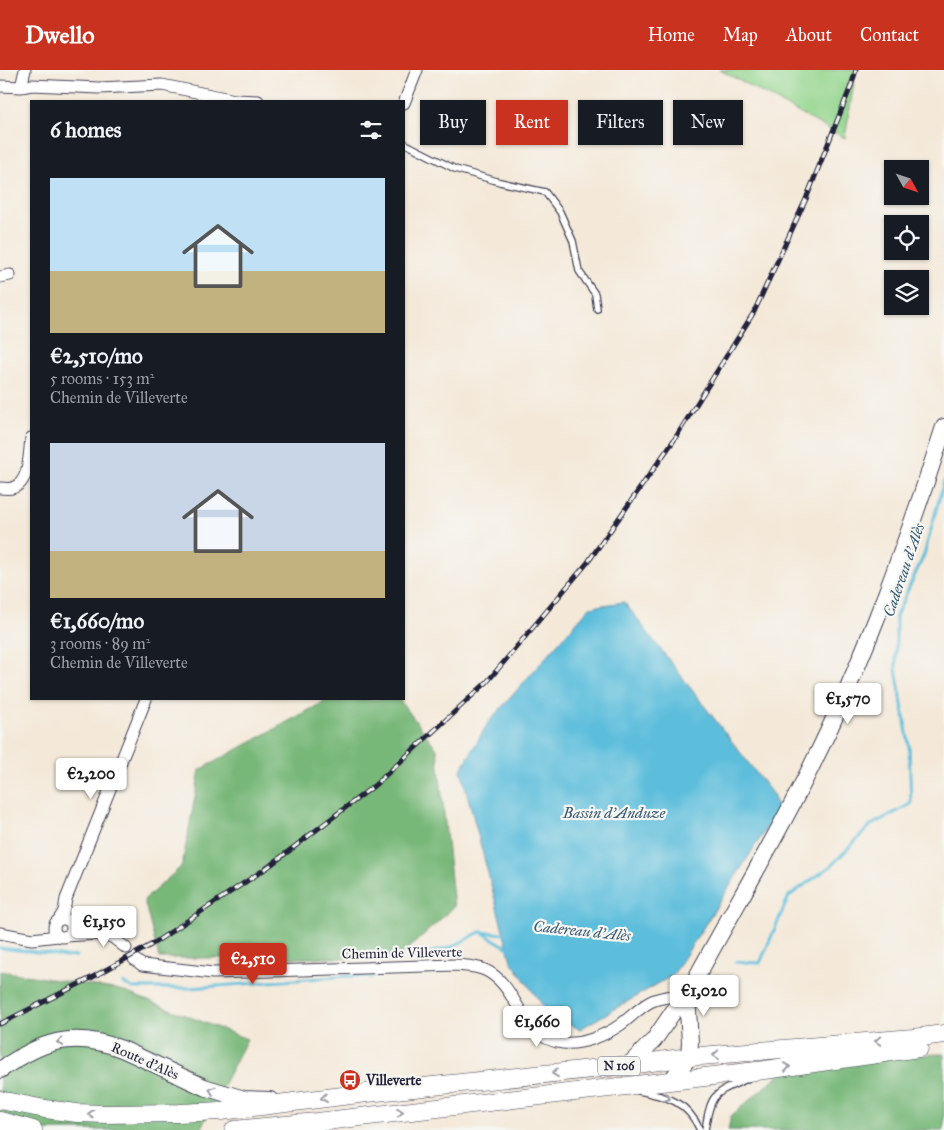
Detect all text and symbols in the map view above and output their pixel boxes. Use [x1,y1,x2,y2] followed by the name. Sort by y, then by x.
[25,20,95,50] text: Dwello
[648,24,695,46] text: Home
[723,24,758,46] text: Map
[786,24,832,46] text: About
[860,24,919,46] text: Contact
[420,100,486,145] chip: Buy
[496,100,568,145] chip: Rent
[578,100,663,145] chip: Filters
[673,100,743,145] chip: New
[357,116,385,144] icon: filters
[50,117,122,143] text: 6 homes
[884,160,929,205] north arrow
[884,160,929,315] map controls
[173,211,263,301] icon: home
[884,215,929,260] button: locate
[884,270,929,315] button: layers
[50,343,143,369] text: €2,510/mo
[50,369,154,388] text: 5 rooms · 153 m²
[50,388,188,407] text: Chemin de Villeverte
[173,476,263,566] icon: home
[880,520,929,619] water label: Cadereau d'Alès
[50,608,144,634] text: €1,660/mo
[50,634,150,653] text: 3 rooms · 89 m²
[50,653,188,672] text: Chemin de Villeverte
[807,682,889,725] pin: €1,570
[825,689,871,708] text: €1,570
[50,758,132,800] pin: €2,200
[67,764,115,783] text: €2,200
[562,804,665,822] water label: Bassin d'Anduze
[63,906,145,948] pin: €1,150
[82,912,126,931] text: €1,150
[533,917,632,945] water label: Cadereau d'Alès
[212,942,294,985] pin: €2,510
[342,943,463,963] street label: Chemin de Villeverte
[231,949,275,968] text: €2,510
[663,974,745,1017] pin: €1,020
[681,981,727,1000] text: €1,020
[496,1006,578,1048] pin: €1,660
[514,1012,560,1031] text: €1,660
[874,1035,882,1046] one-way arrow
[56,1036,64,1046] one-way arrow
[109,1039,181,1083] street label: Route d'Alès
[712,1049,720,1060] one-way arrow
[598,1056,640,1076] road number: N 106
[784,1062,792,1073] one-way arrow
[550,1067,558,1078] one-way arrow
[338,1068,362,1092] bus stop icon: Villeverte
[365,1072,421,1089] place label: Villeverte
[209,1086,217,1096] one-way arrow
[319,1092,327,1103] one-way arrow
[662,1092,670,1102] one-way arrow
[396,1107,404,1118] one-way arrow
[87,1108,95,1119] one-way arrow

